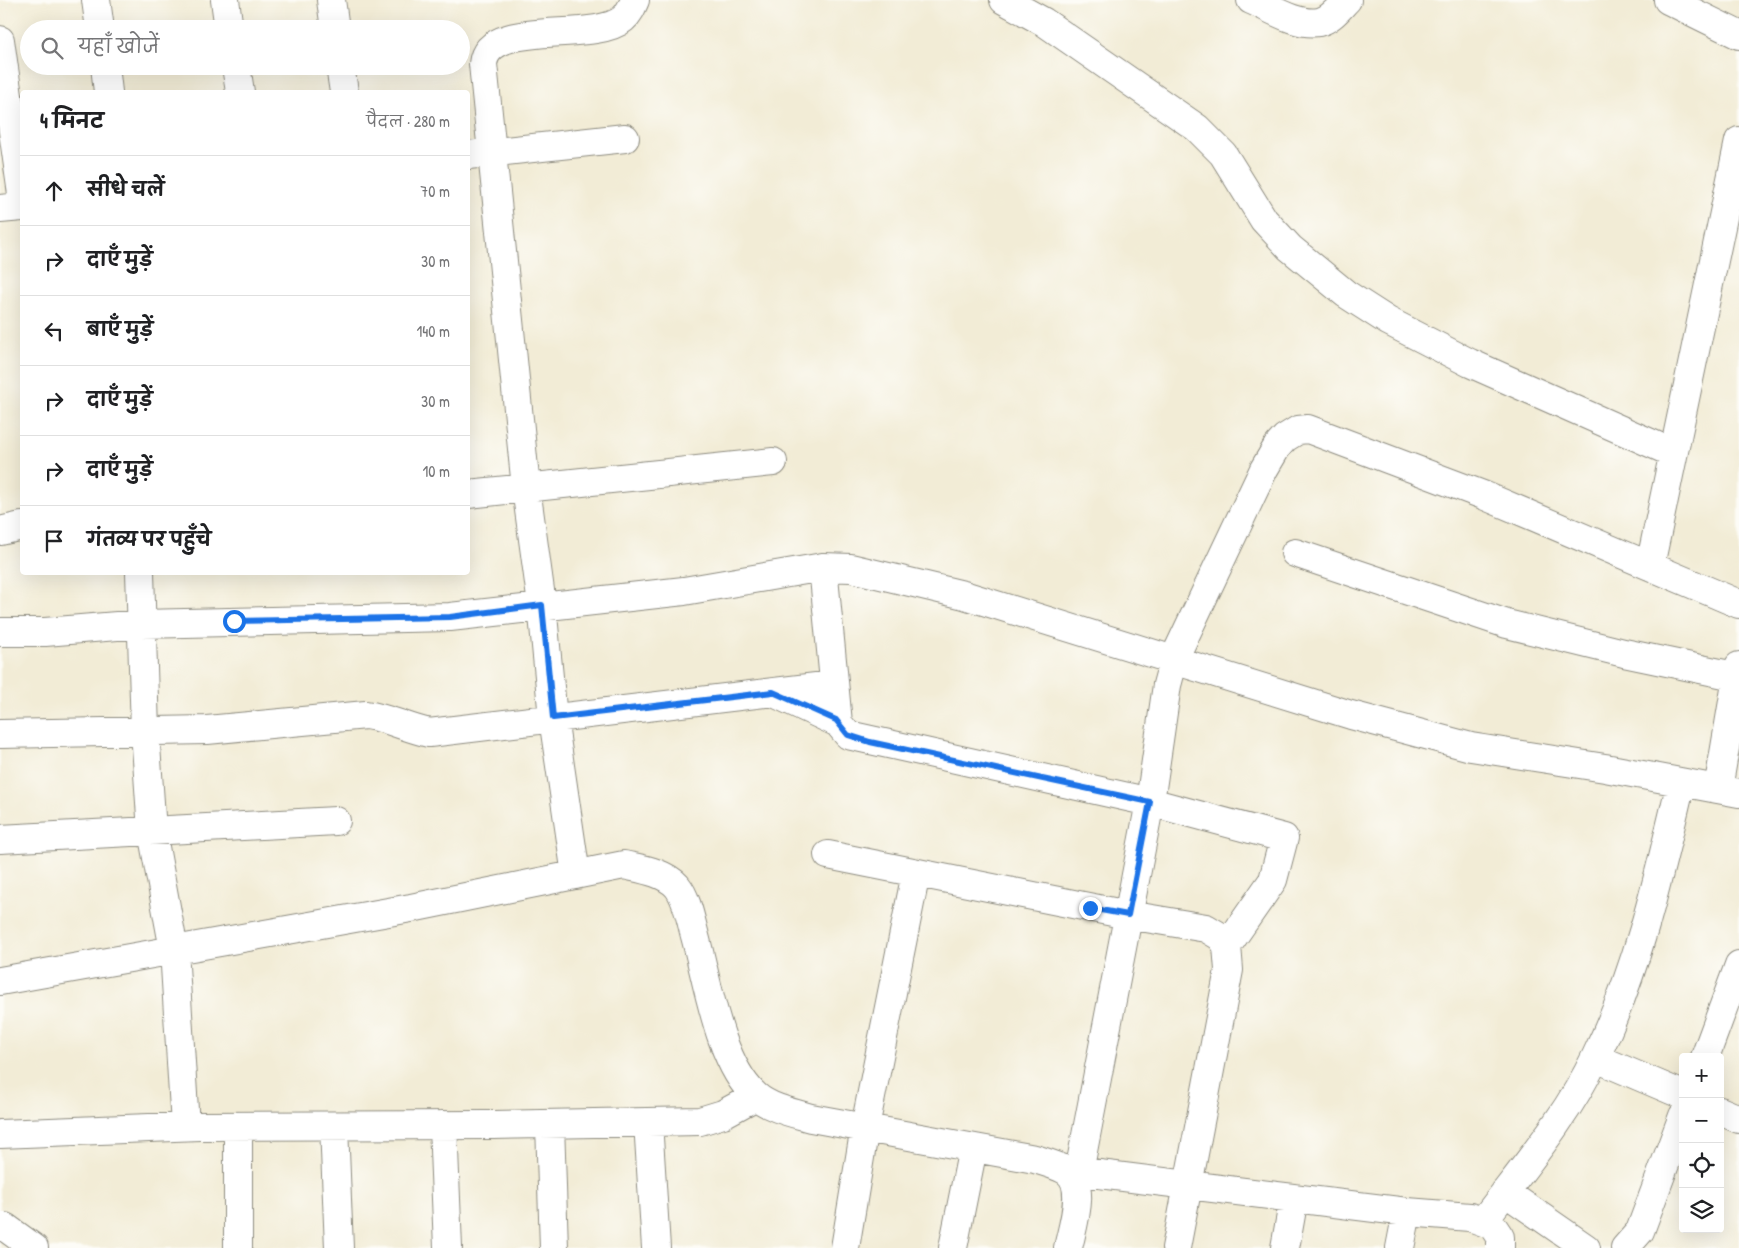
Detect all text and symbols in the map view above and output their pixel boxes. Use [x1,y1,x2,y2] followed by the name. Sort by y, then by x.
[20,20,470,75] search box
[78,33,159,59] text: यहाँ खोजें
[38,34,66,62] icon: search
[40,106,104,135] text: 4 मिनट
[366,110,450,132] text: पैदल · 280 m
[87,176,164,202] text: सीधे चलें
[40,177,68,205] icon: ahead
[420,180,450,202] text: 70 m
[87,246,153,272] text: दाएँ मुड़ें
[40,247,68,275] icon: right
[421,250,450,272] text: 30 m
[87,316,153,342] text: बाएँ मुड़ें
[40,317,68,345] icon: left
[416,320,450,342] text: 140 m
[87,386,153,412] text: दाएँ मुड़ें
[40,387,68,415] icon: right
[421,390,450,412] text: 30 m
[87,456,153,482] text: दाएँ मुड़ें
[40,457,68,485] icon: right
[422,460,450,482] text: 10 m
[87,526,211,552] text: गंतव्य पर पहुँचे
[40,527,68,555] icon: arrive
[223,610,246,633] route start
[1079,897,1102,920] route end
[1679,1053,1724,1233] map controls
[1679,1053,1724,1098] button: +
[1679,1098,1724,1143] button: −
[1679,1143,1724,1188] button: locate
[1679,1188,1724,1233] button: layers

